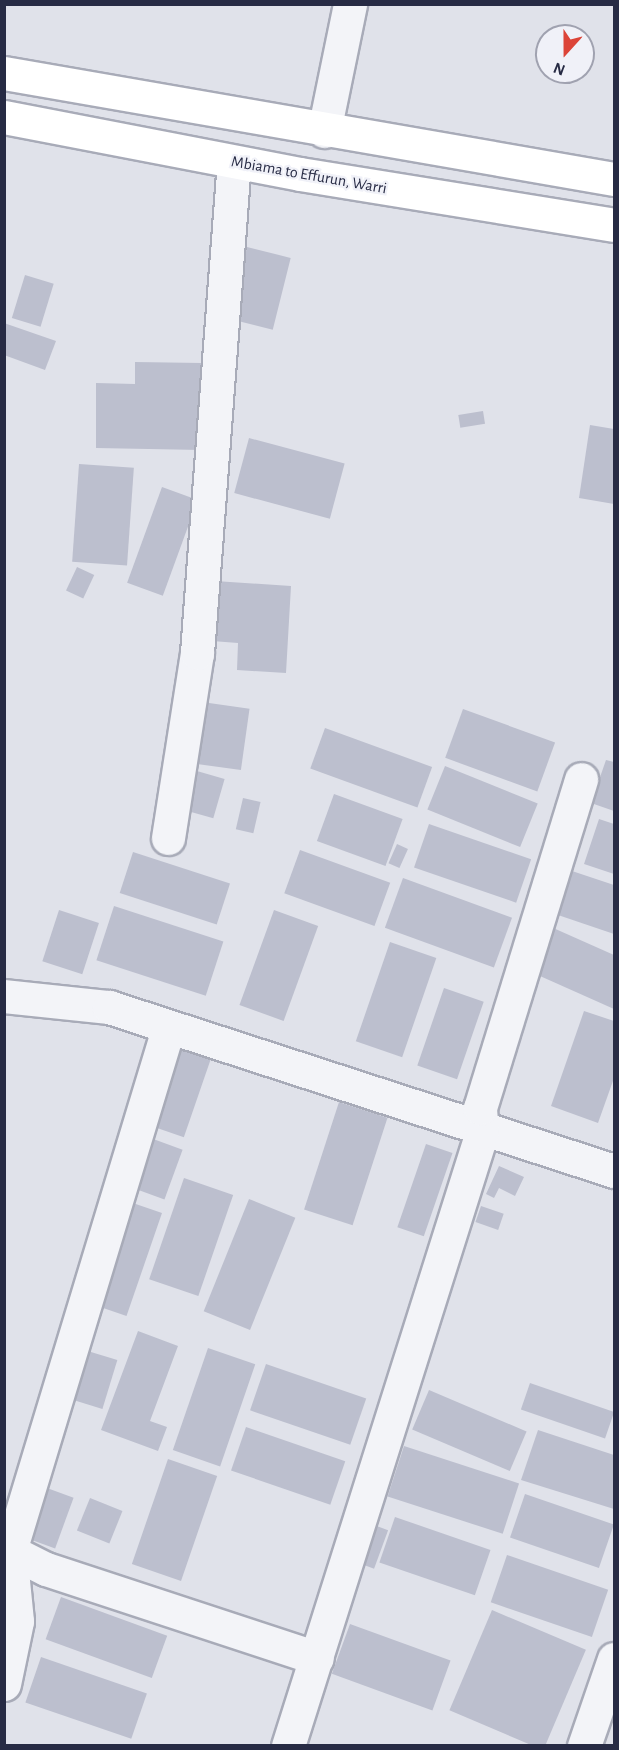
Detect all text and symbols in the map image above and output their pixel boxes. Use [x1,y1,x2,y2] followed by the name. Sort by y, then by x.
[535,24,595,84] north arrow
[551,59,567,78] text: N
[230,152,388,198] street label: Mbiama to Effurun, Warri

